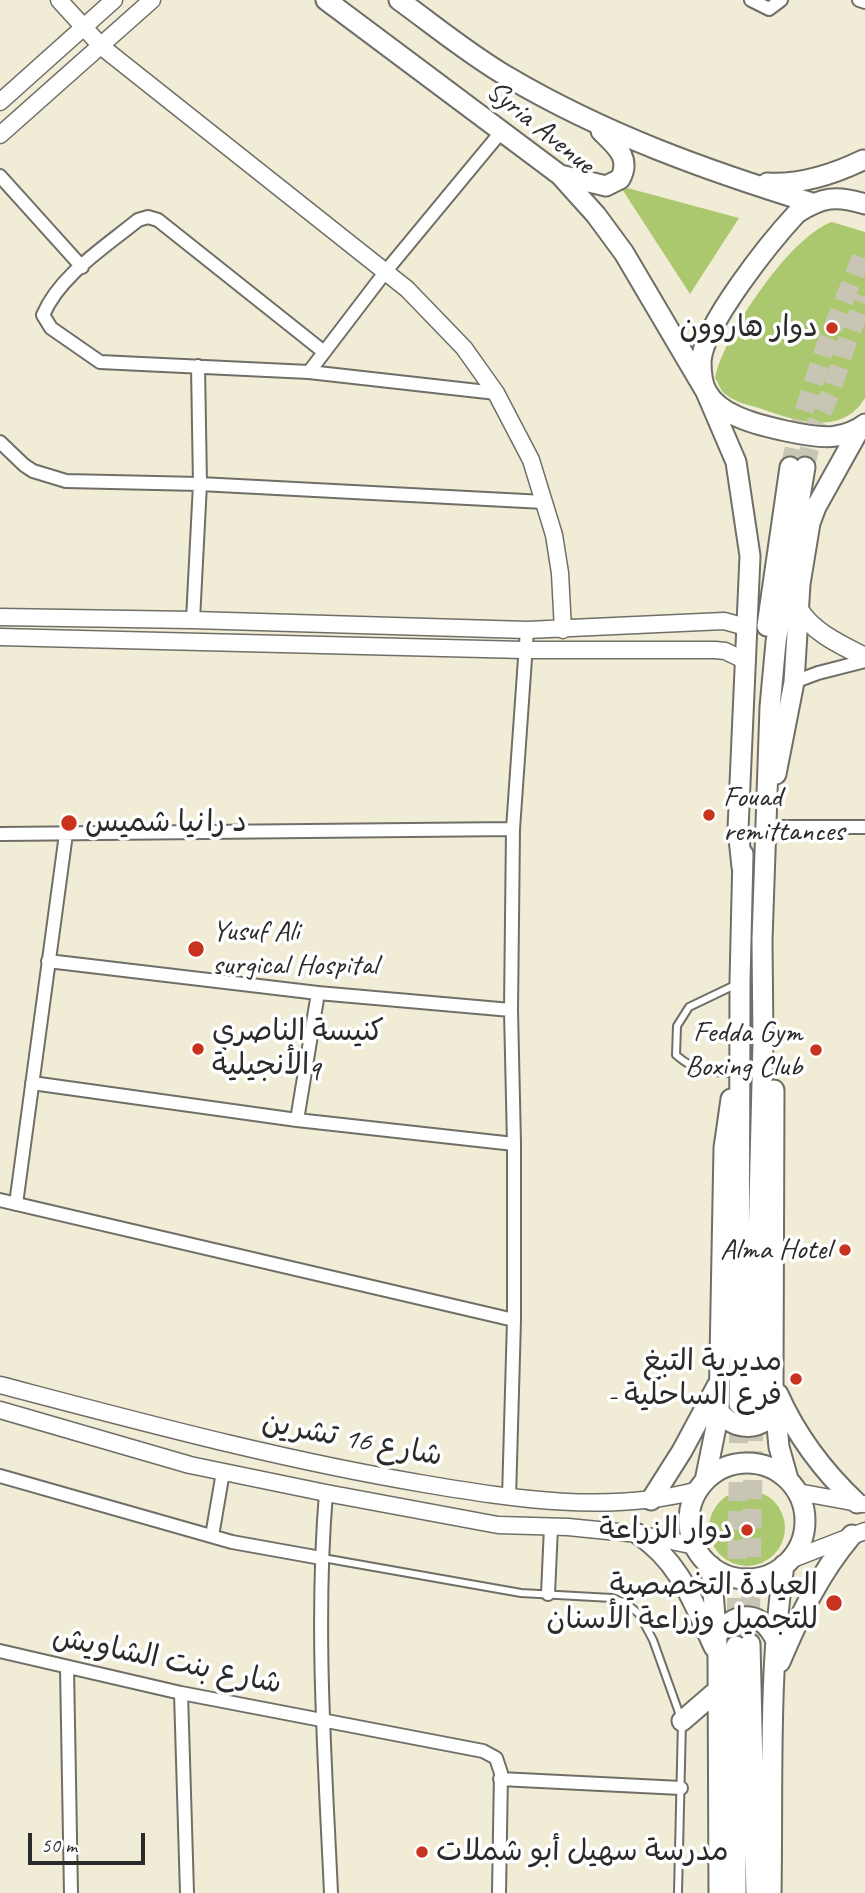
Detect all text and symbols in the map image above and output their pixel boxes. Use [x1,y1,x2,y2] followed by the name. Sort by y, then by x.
[479,73,601,183] street label: Syria Avenue
[679,310,818,346] place label: دوار هاروون
[824,320,840,336] marker: دوار هاروون
[723,780,844,850] place label: Fouad remittances
[85,805,247,841] place label: د رانيا شميس
[701,807,717,823] marker: Fouad remittances
[59,813,79,833] marker: د رانيا شميس
[212,914,378,984] place label: Yusuf Ali surgical Hospital
[186,939,206,959] marker: Yusuf Ali surgical Hospital
[212,1014,384,1084] place label: كنيسة الناصري الأنجيليةq
[685,1015,802,1086] place label: Fedda Gym Boxing Club
[190,1041,206,1057] marker: كنيسة الناصري الأنجيليةq
[808,1042,824,1058] marker: Fedda Gym Boxing Club
[720,1232,831,1268] place label: Alma Hotel
[837,1242,853,1258] marker: Alma Hotel
[607,1344,782,1414] place label: مديرية التبغ - فرع الساحلية
[788,1371,804,1387] marker: مديرية التبغ - فرع الساحلية
[259,1405,445,1475] street label: شارع 16 تشرين
[599,1512,733,1548] place label: دوار الزراعة
[739,1522,755,1538] marker: دوار الزراعة
[546,1568,818,1638] place label: العيادة التخصصية للتجميل وزراعة الأسنان
[824,1593,844,1613] marker: العيادة التخصصية للتجميل وزراعة الأسنان
[49,1619,285,1703] street label: شارع بنت الشاويش
[32,1820,149,1864] scale bar
[41,1832,77,1858] text: 50 m
[436,1834,729,1870] place label: مدرسة سهيل أبو شملات
[414,1844,430,1860] marker: مدرسة سهيل أبو شملات

